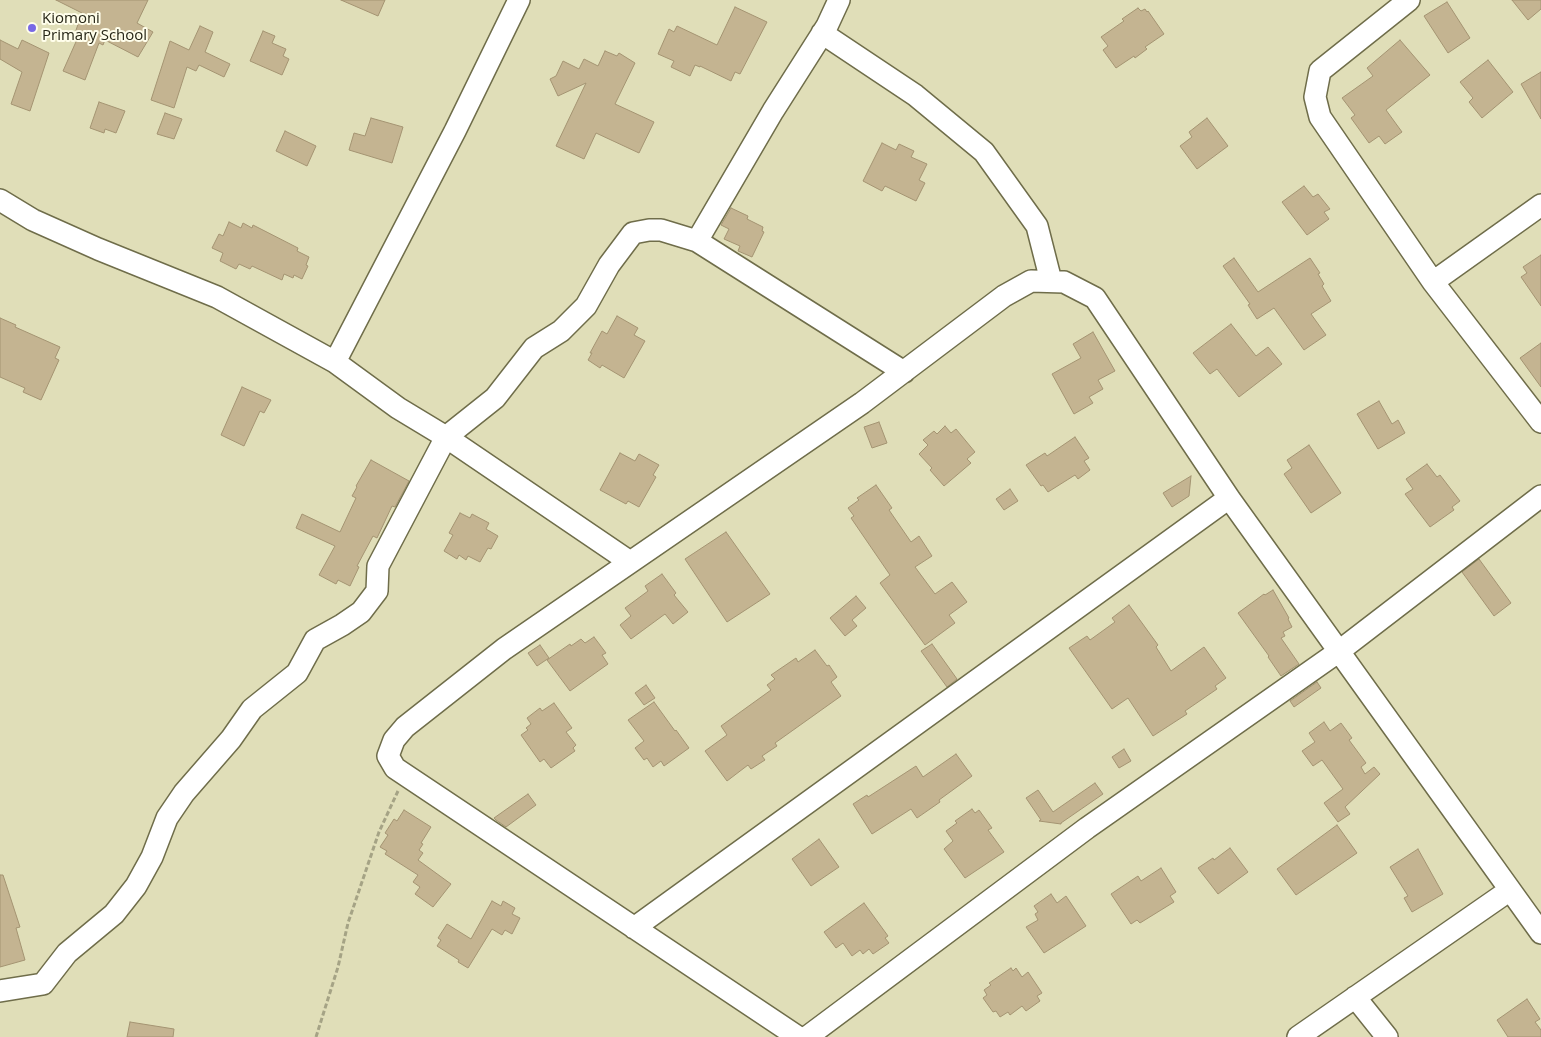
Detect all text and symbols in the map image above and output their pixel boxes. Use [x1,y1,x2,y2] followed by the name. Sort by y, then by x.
[42,10,147,45] place label: Kiomoni Primary School
[26,22,38,34] marker: Kiomoni Primary School

